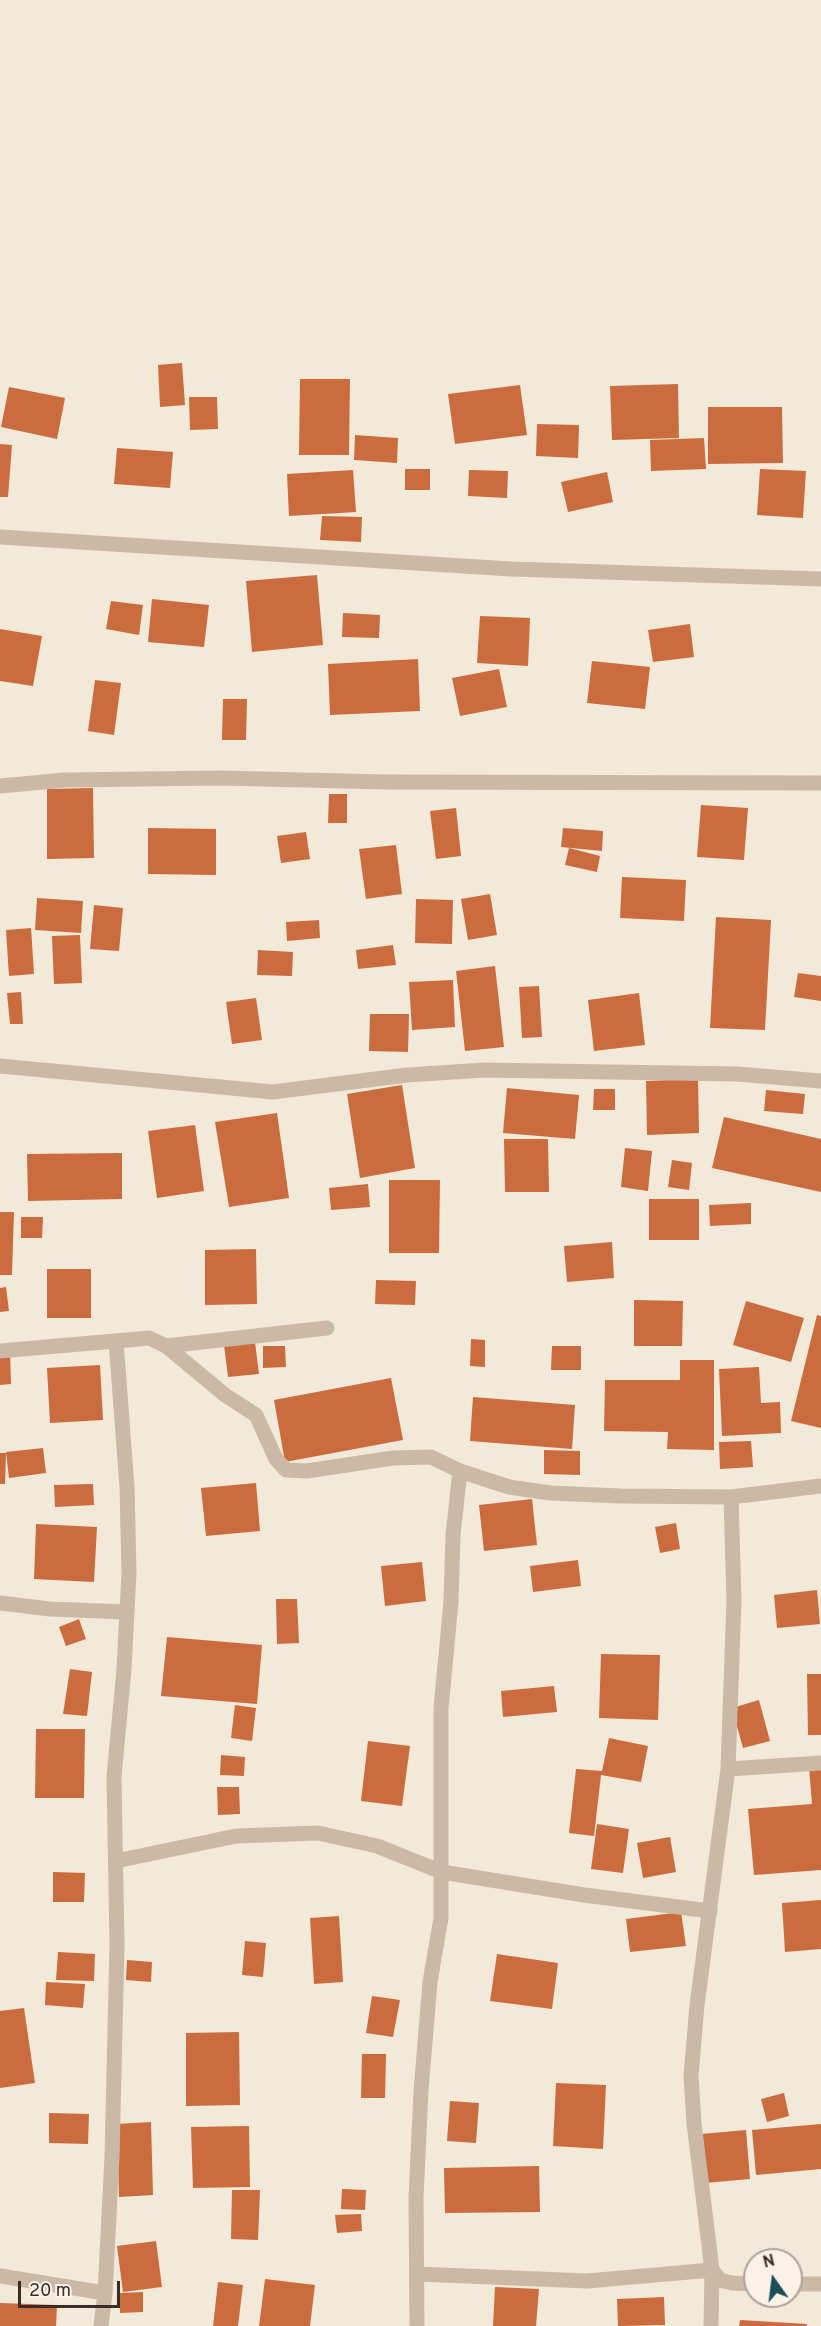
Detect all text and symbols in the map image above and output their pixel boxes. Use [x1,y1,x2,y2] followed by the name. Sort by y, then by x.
[743,2248,803,2308] north arrow
[761,2251,777,2274] text: N
[21,2269,123,2307] scale bar
[29,2280,71,2303] text: 20 m

